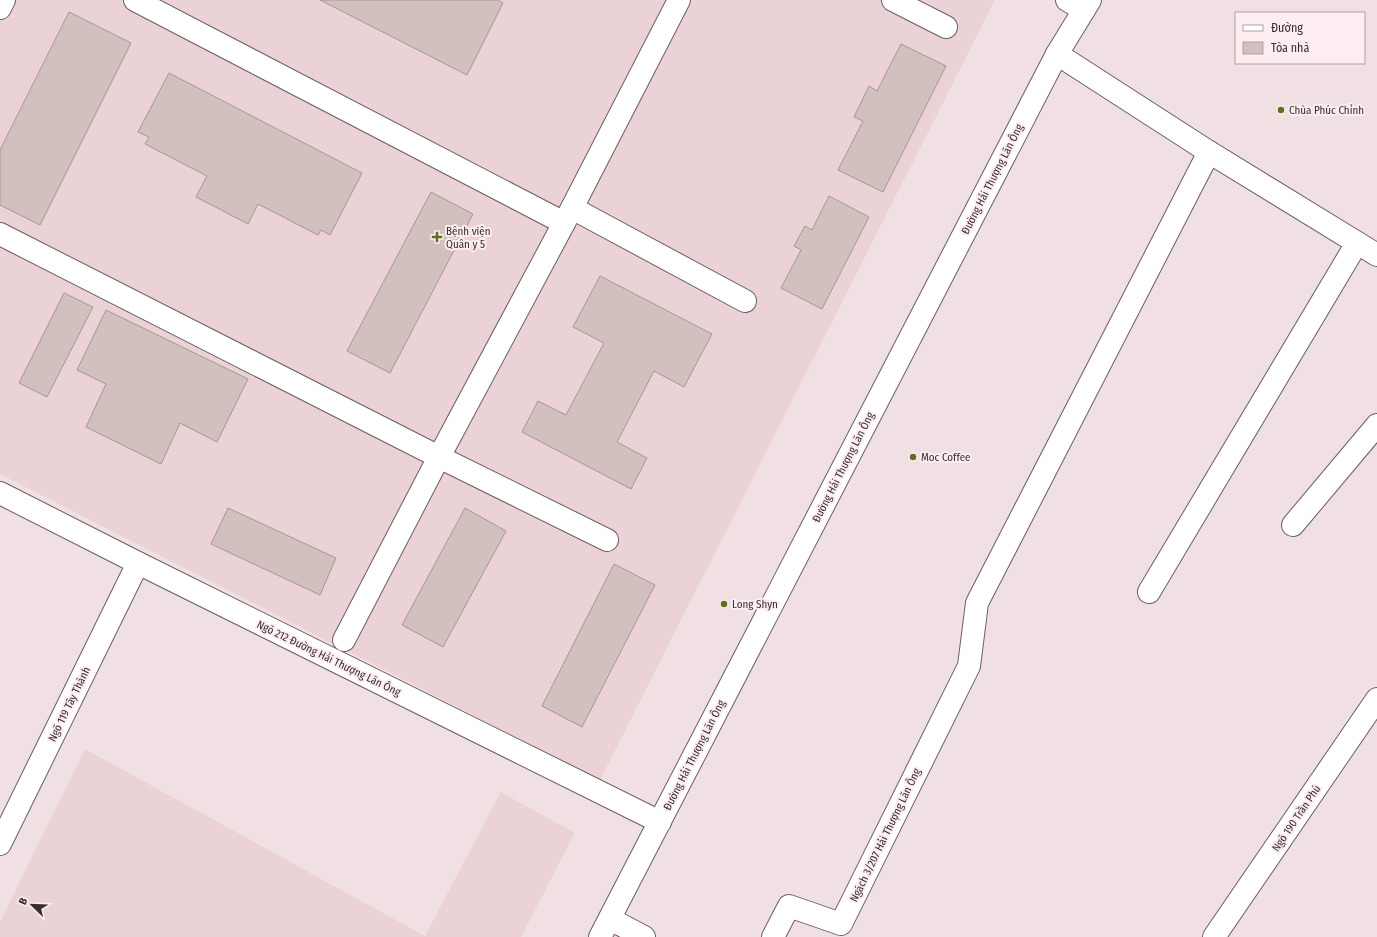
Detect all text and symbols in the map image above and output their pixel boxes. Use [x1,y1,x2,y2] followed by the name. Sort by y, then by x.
[1235,12,1365,64] legend
[1271,21,1303,35] text: Đường
[1271,41,1309,55] text: Tòa nhà
[1289,104,1364,117] place label: Chùa Phúc Chỉnh
[1276,105,1286,115] marker: Chùa Phúc Chỉnh
[958,121,1026,237] street label: Đường Hải Thượng Lãn Ông
[446,225,491,251] place label: Bệnh viện Quân y 5
[431,231,443,243] marker: Bệnh viện Quân y 5
[809,409,877,525] street label: Đường Hải Thượng Lãn Ông
[921,451,971,464] place label: Moc Coffee
[908,452,918,462] marker: Moc Coffee
[732,598,778,611] place label: Long Shyn
[719,599,729,609] marker: Long Shyn
[255,617,404,699] street label: Ngõ 212 Đường Hải Thượng Lãn Ông
[46,665,93,744] street label: Ngõ 119 Tây Thành
[660,697,728,813] street label: Đường Hải Thượng Lãn Ông
[846,765,924,904] street label: Ngách 3/207 Hải Thượng Lãn Ông
[1269,783,1323,854] street label: Ngõ 190 Trần Phú
[12,885,52,925] north arrow
[16,896,30,907] text: B

